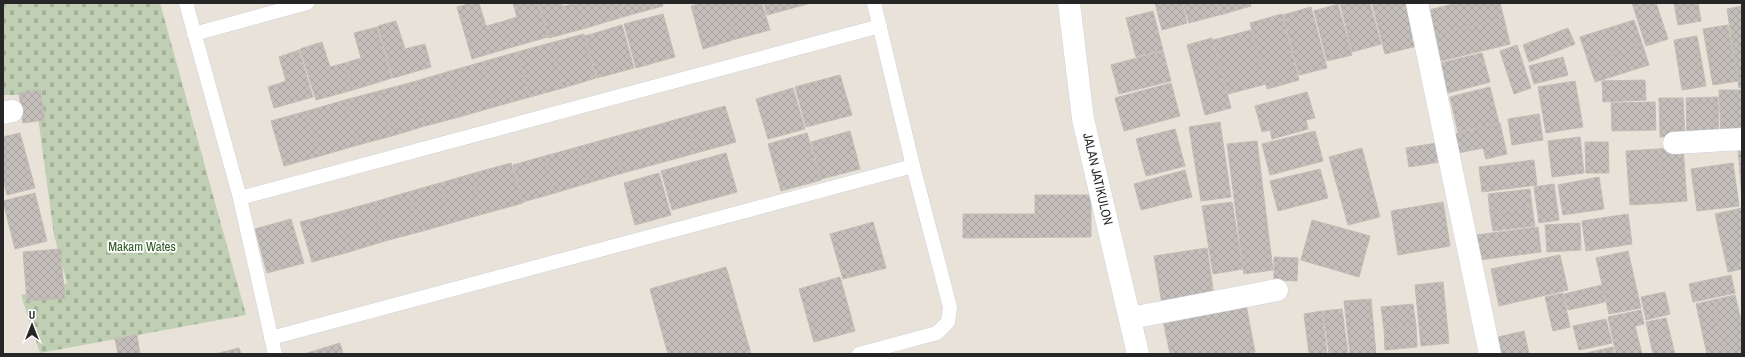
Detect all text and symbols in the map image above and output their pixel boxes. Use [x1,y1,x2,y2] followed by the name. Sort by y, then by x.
[1079,131,1117,227] street label: JALAN JATIKULON
[108,238,176,255] park label: Makam Wates
[12,305,52,345] north arrow
[29,308,35,322] text: U

